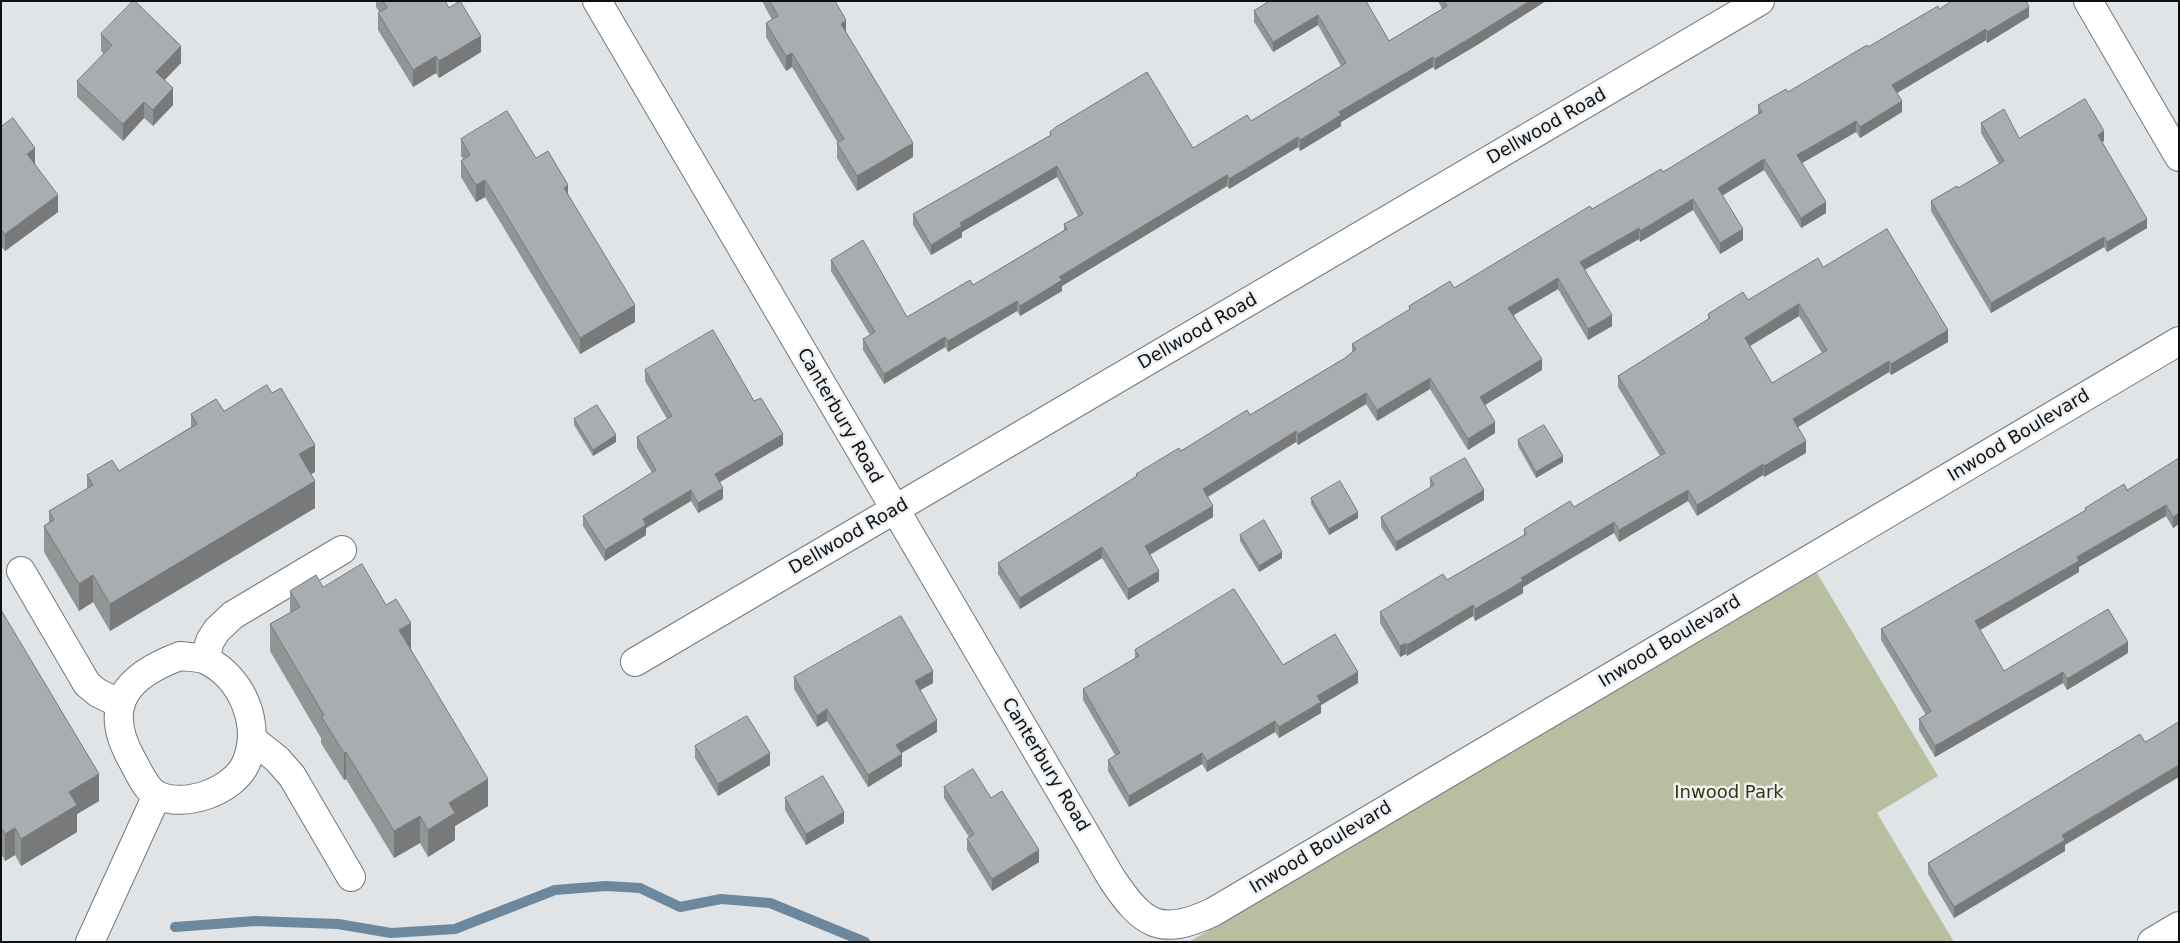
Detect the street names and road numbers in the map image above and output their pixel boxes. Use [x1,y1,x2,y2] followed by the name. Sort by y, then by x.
[1484,84,1610,170] street label: Dellwood Road
[1135,289,1261,375] street label: Dellwood Road
[792,345,886,487] street label: Canterbury Road
[1944,385,2094,487] street label: Inwood Boulevard
[786,494,912,580] street label: Dellwood Road
[1595,591,1745,693] street label: Inwood Boulevard
[997,694,1093,836] street label: Canterbury Road
[1246,797,1396,899] street label: Inwood Boulevard

